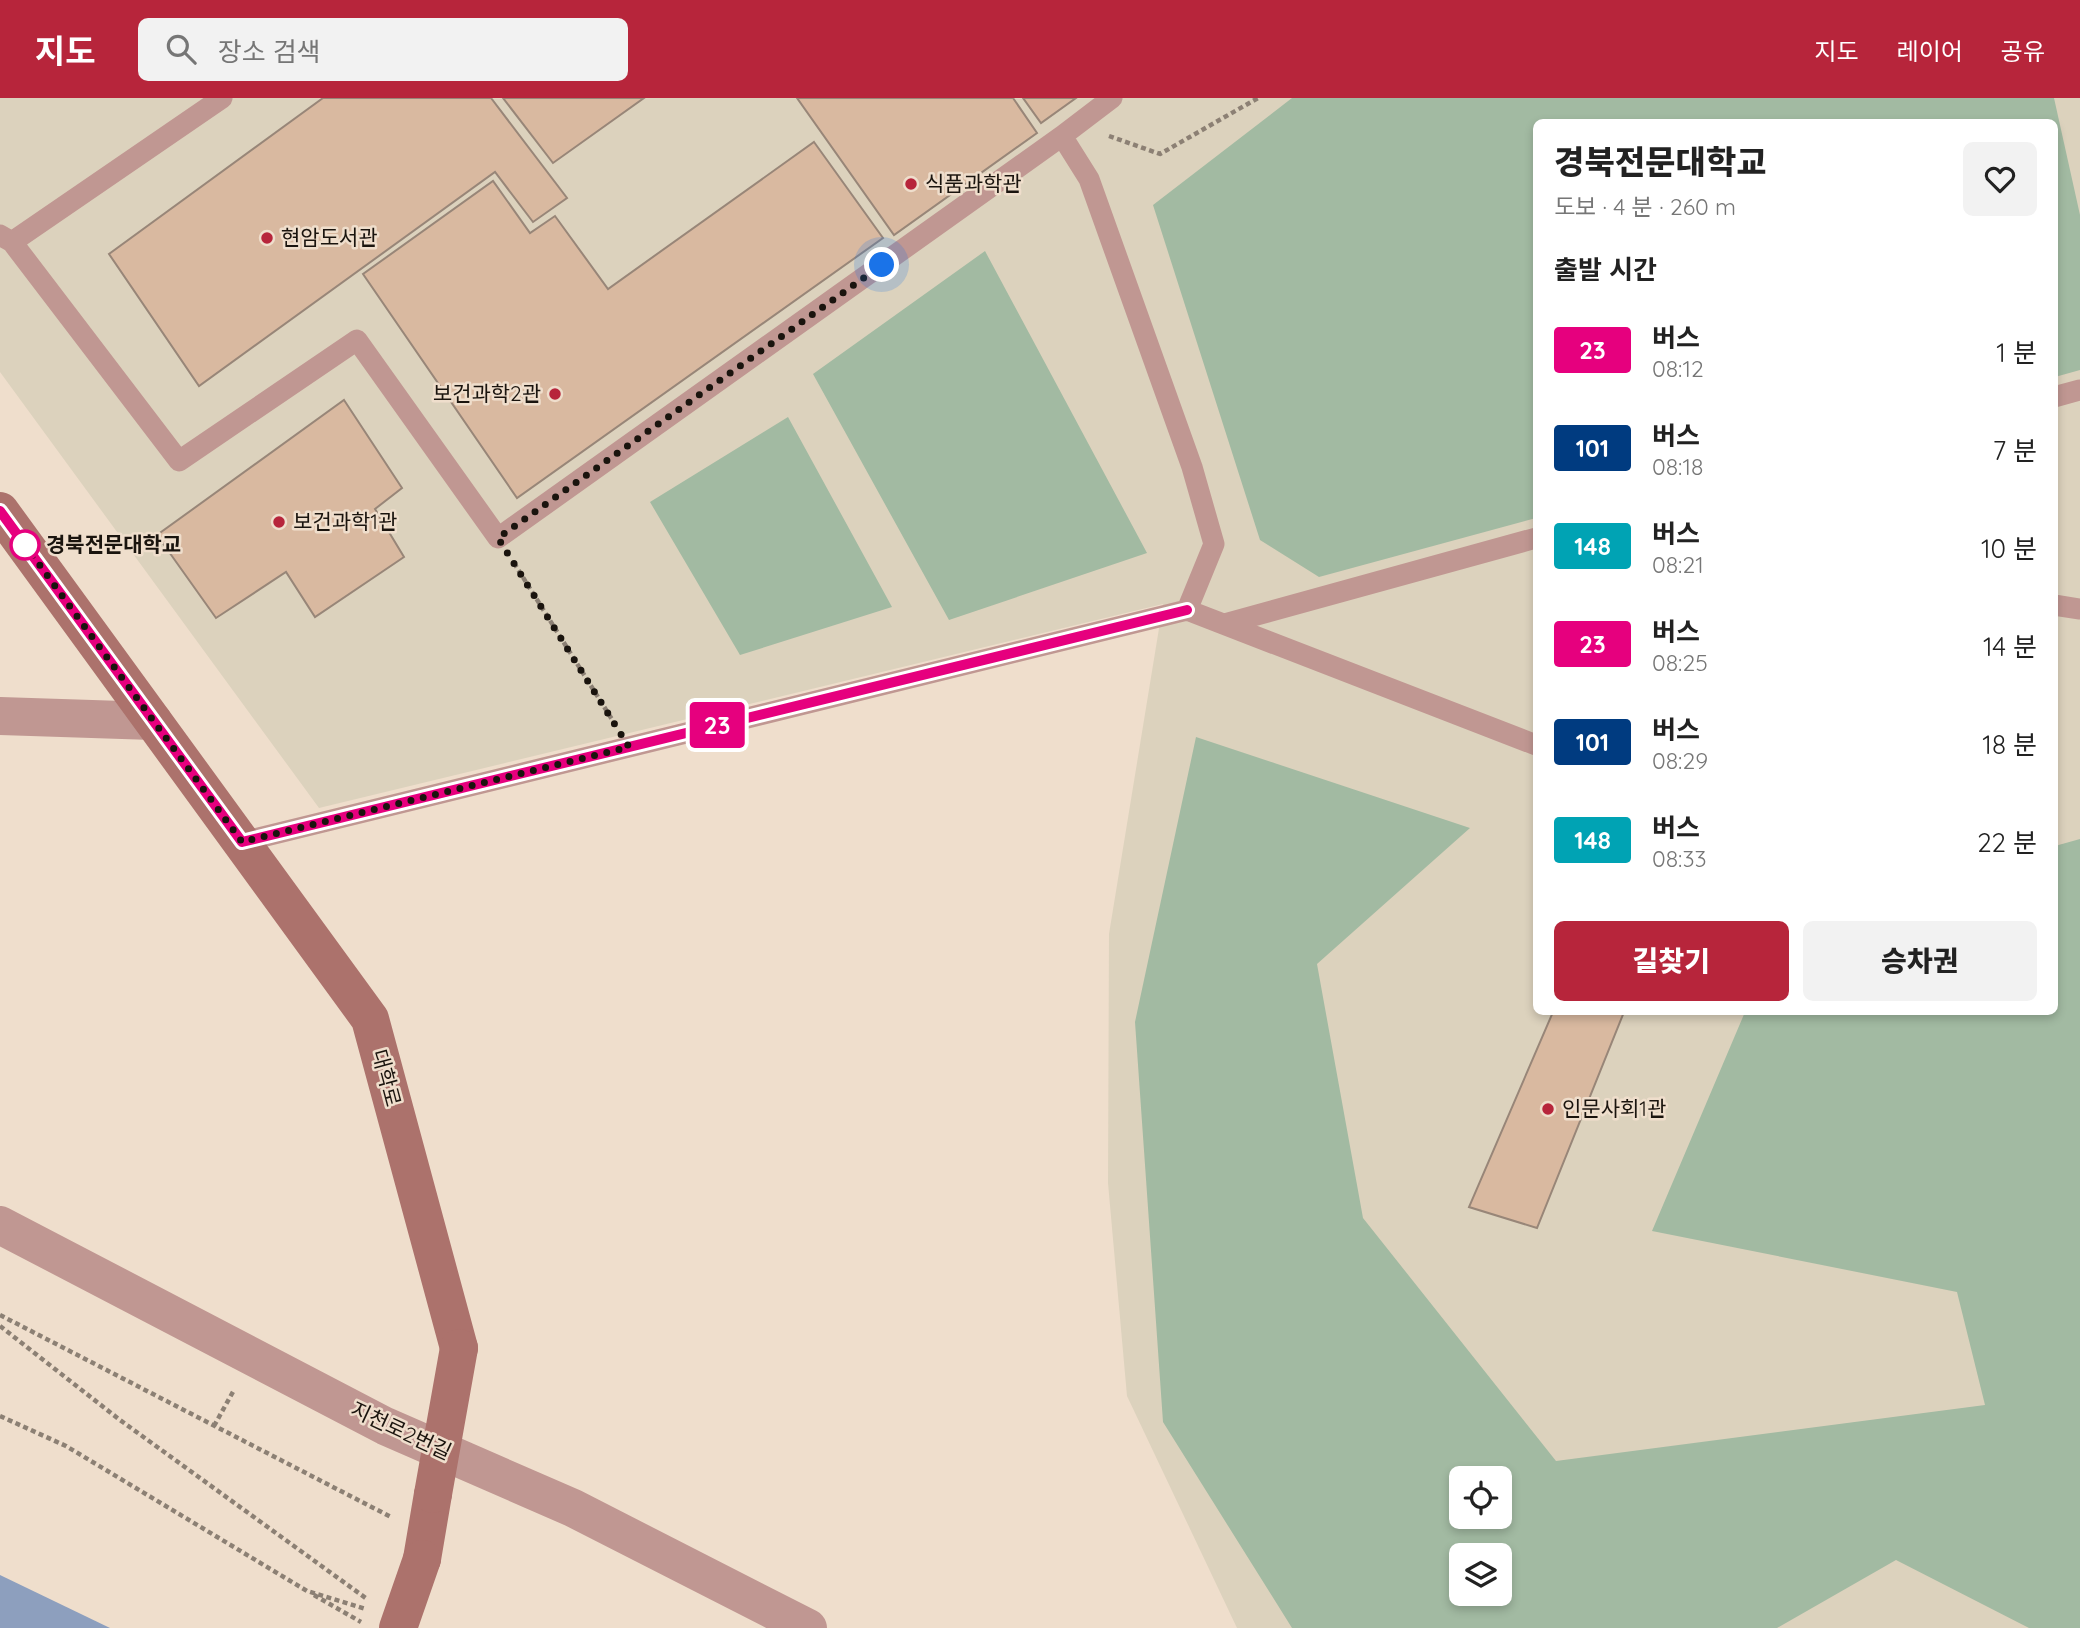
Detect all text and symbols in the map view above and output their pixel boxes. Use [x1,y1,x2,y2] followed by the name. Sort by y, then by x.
[138,18,628,81] search box
[35,30,96,71] text: 지도
[162,30,200,68] icon: search
[218,35,321,68] text: 장소 검색
[1814,36,1859,66] text: 지도
[1897,36,1963,66] text: 레이어
[2001,36,2045,66] text: 공유
[1554,141,1767,182] text: 경북전문대학교
[1963,142,2037,216] button: heart
[925,170,1022,196] place label: 식품과학관
[903,176,919,192] marker: 식품과학관
[1554,192,1736,221] text: 도보 · 4 분 · 260 m
[281,224,378,250] place label: 현암도서관
[259,230,275,246] marker: 현암도서관
[864,247,899,282] your location
[1554,253,1657,286] text: 출발 시간
[1652,321,1700,354] text: 버스
[1579,335,1606,365] text: 23
[1996,336,2037,369] text: 1 분
[1652,354,1704,383] text: 08:12
[433,380,541,406] place label: 보건과학2관
[547,386,563,402] marker: 보건과학2관
[1652,419,1700,452] text: 버스
[1576,433,1609,463] text: 101
[1993,434,2037,467] text: 7 분
[1652,452,1703,481] text: 08:18
[293,508,397,534] place label: 보건과학1관
[271,514,287,530] marker: 보건과학1관
[1652,517,1700,550] text: 버스
[10,530,40,560] marker: 경북전문대학교
[46,531,181,557] place label: 경북전문대학교
[1574,531,1611,561] text: 148
[1981,532,2037,565] text: 10 분
[1652,550,1704,579] text: 08:21
[1652,615,1700,648] text: 버스
[1579,629,1606,659] text: 23
[1983,630,2037,663] text: 14 분
[1652,648,1708,677] text: 08:25
[686,702,748,748] line badge: 23
[704,710,730,740] text: 23
[1652,713,1700,746] text: 버스
[1576,727,1609,757] text: 101
[1982,728,2037,761] text: 18 분
[1652,746,1708,775] text: 08:29
[1652,811,1700,844] text: 버스
[1574,825,1611,855] text: 148
[1977,826,2037,859] text: 22 분
[1652,844,1707,873] text: 08:33
[1554,921,1789,1001] button: 길찾기
[1803,921,2037,1001] button: 승차권
[367,1046,407,1109] street label: 대학로
[1562,1095,1666,1121] place label: 인문사회1관
[1540,1101,1556,1117] marker: 인문사회1관
[347,1395,456,1465] street label: 지천로2번길
[1449,1466,1512,1606] map controls
[1449,1466,1512,1529] button: locate
[1449,1543,1512,1606] button: layers

